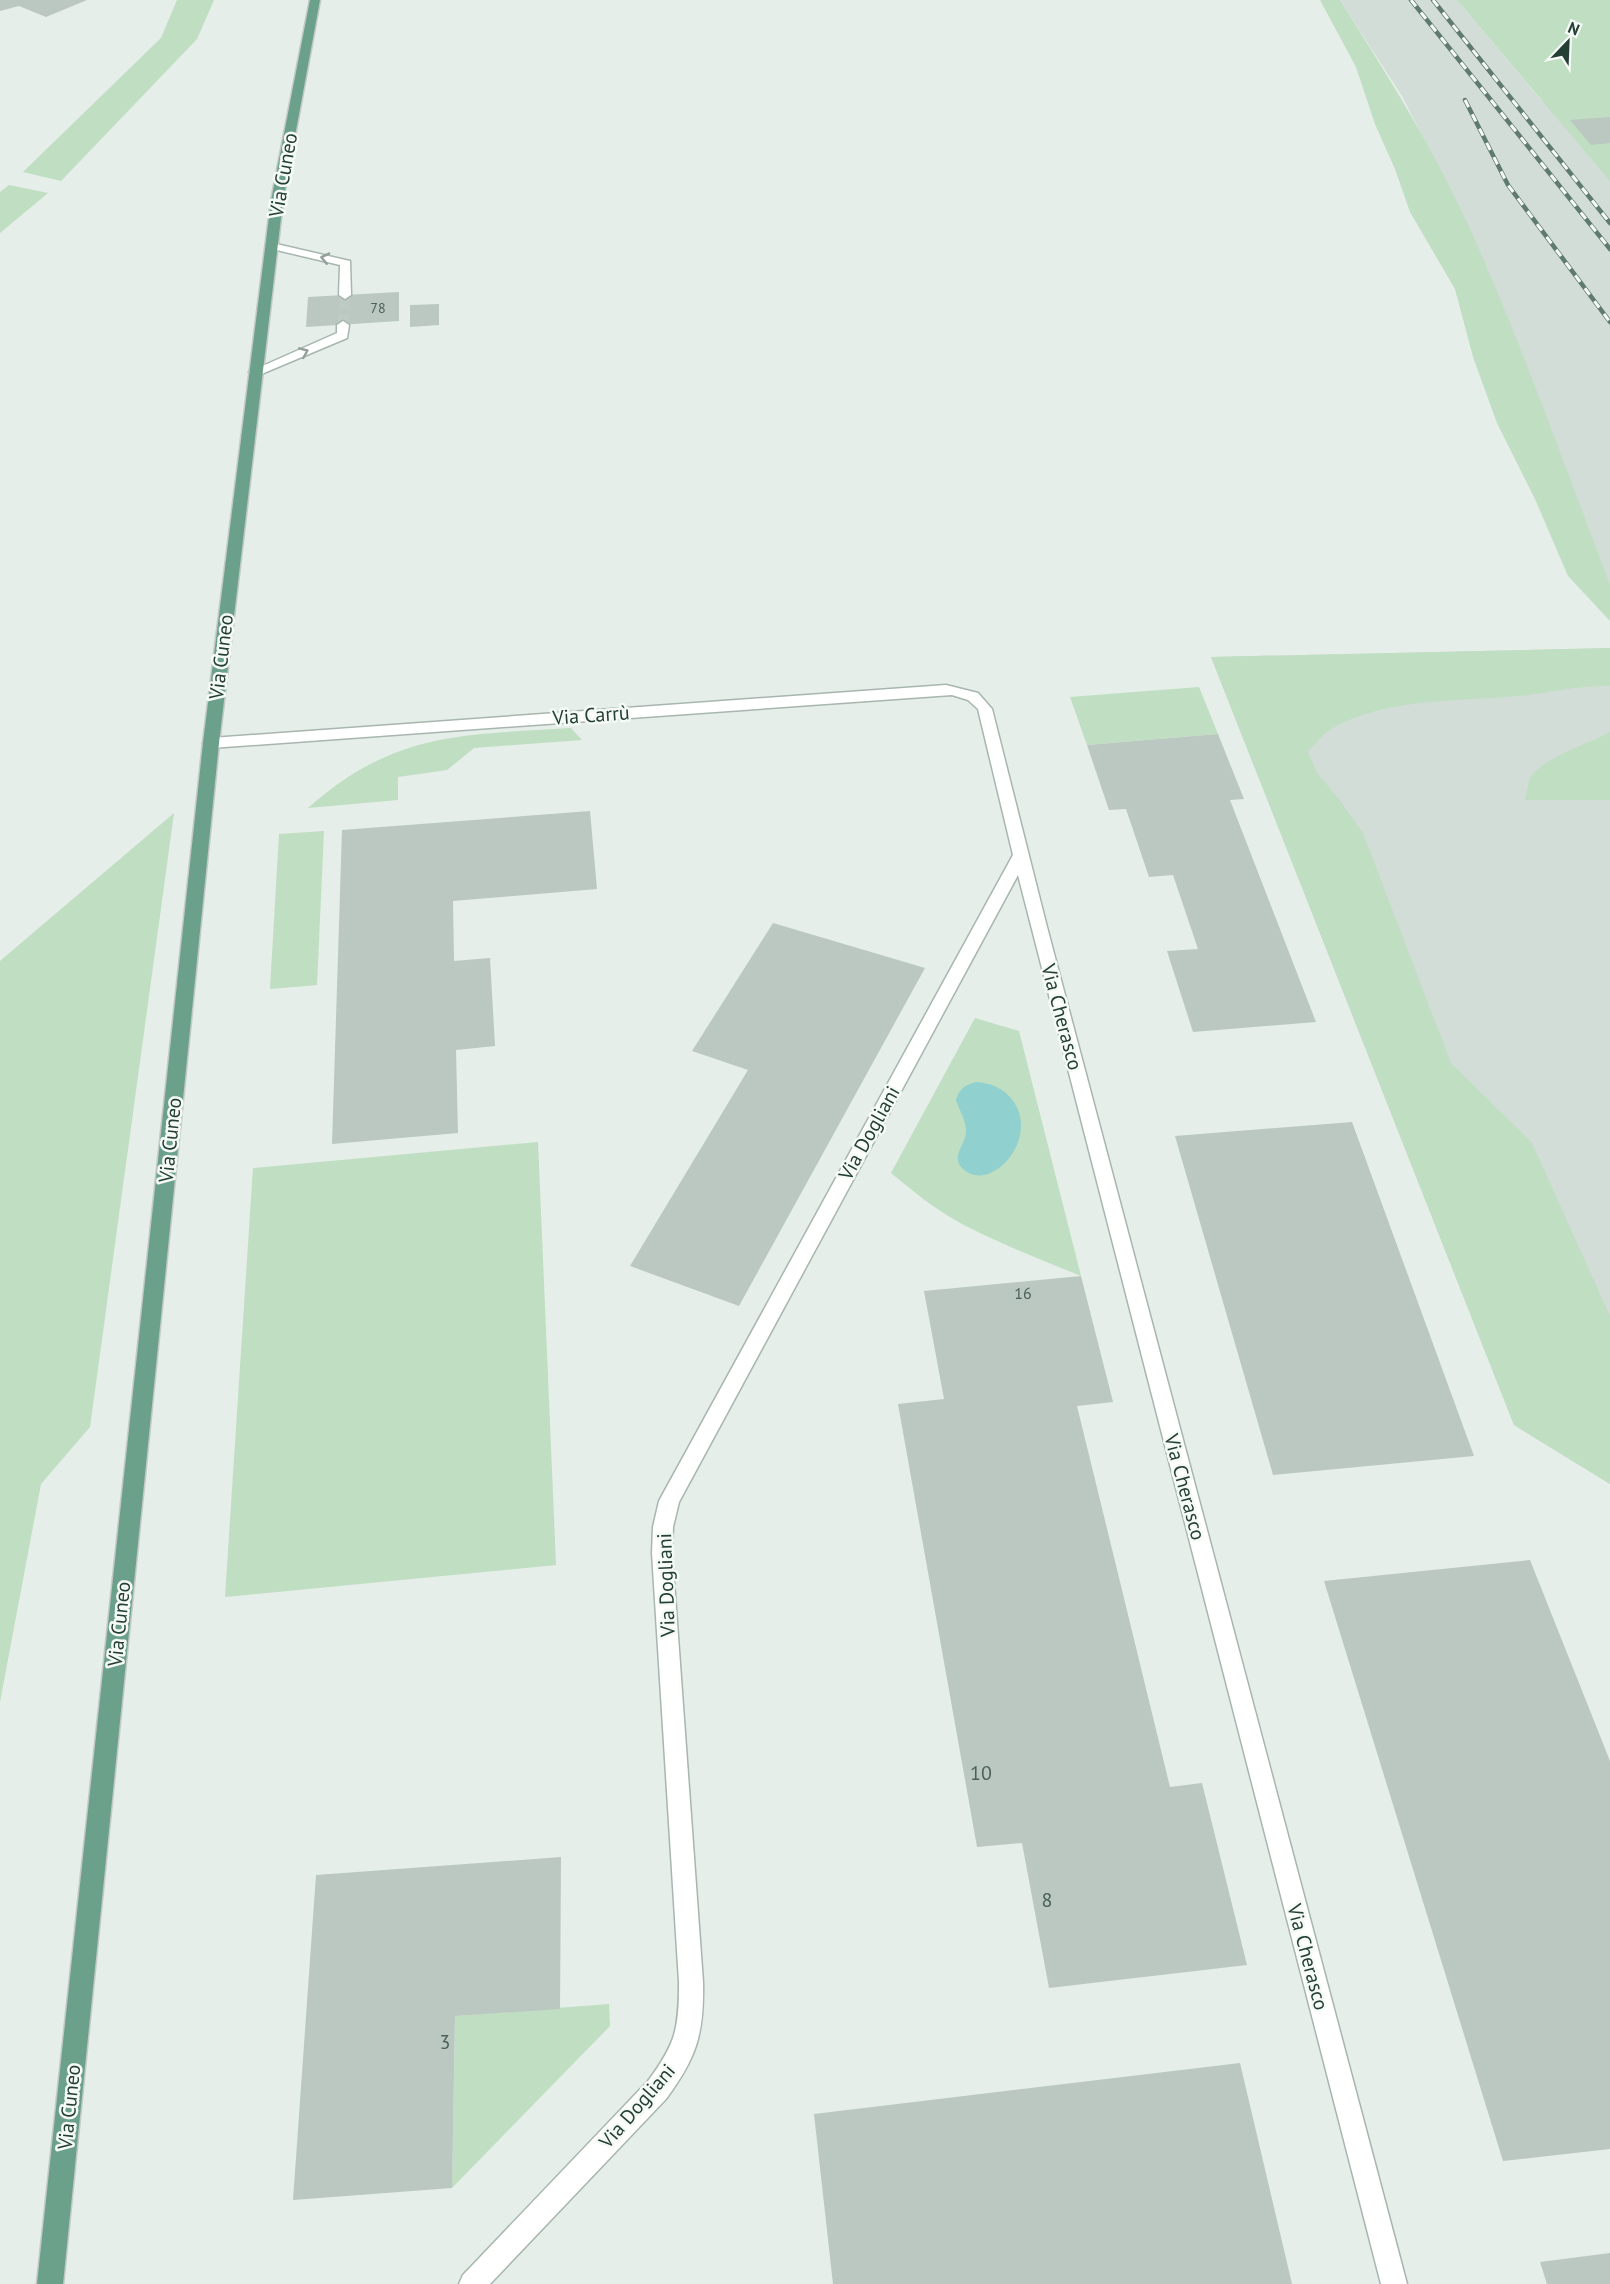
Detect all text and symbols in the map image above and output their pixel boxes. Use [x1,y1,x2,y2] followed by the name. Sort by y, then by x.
[1538,12,1598,72] north arrow
[1565,17,1583,39] text: N
[263,131,303,220] street label: Via Cuneo
[320,253,330,266] one-way arrow
[370,299,386,317] house number: 78
[298,347,309,359] one-way arrow
[203,613,239,702] street label: Via Cuneo
[551,699,631,731] street label: Via Carrù
[1035,960,1089,1073] street label: Via Cherasco
[832,1081,906,1186] street label: Via Dogliani
[153,1096,187,1185] street label: Via Cuneo
[1014,1283,1032,1303] house number: 16
[1158,1430,1212,1543] street label: Via Cherasco
[651,1533,681,1638] street label: Via Dogliani
[102,1580,136,1669] street label: Via Cuneo
[970,1760,992,1786] house number: 10
[1042,1887,1052,1913] house number: 8
[1281,1900,1335,2013] street label: Via Cherasco
[440,2029,450,2055] house number: 3
[592,2058,681,2155] street label: Via Dogliani
[52,2063,86,2152] street label: Via Cuneo

